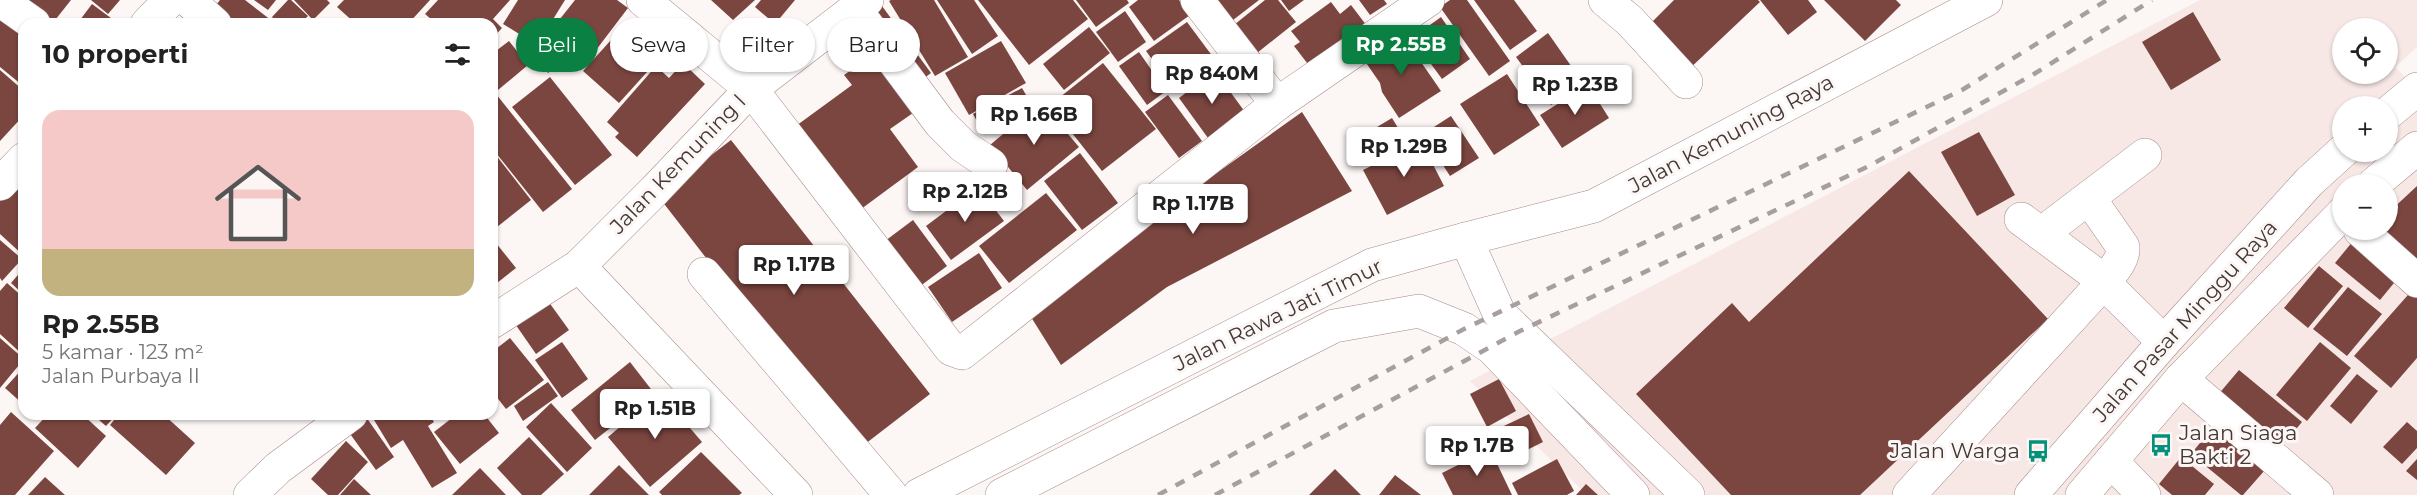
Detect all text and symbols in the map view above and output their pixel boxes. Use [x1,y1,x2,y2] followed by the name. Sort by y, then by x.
[516,18,598,72] chip: Beli
[610,18,708,72] chip: Sewa
[720,18,815,72] chip: Filter
[827,18,920,72] chip: Baru
[2332,18,2398,240] map controls
[2332,18,2398,84] button: locate
[1339,25,1463,76] pin: Rp 2.55B
[1356,32,1446,56] text: Rp 2.55B
[42,38,188,70] text: 10 properti
[441,38,474,71] icon: filters
[1157,54,1267,105] pin: Rp 840M
[1165,61,1259,85] text: Rp 840M
[1513,65,1637,116] pin: Rp 1.23B
[1623,69,1838,199] street label: Jalan Kemuning Raya
[1532,72,1618,96] text: Rp 1.23B
[604,89,751,239] street label: Jalan Kemuning I
[972,95,1096,146] pin: Rp 1.66B
[2332,96,2398,162] button: +
[990,102,1078,126] text: Rp 1.66B
[1342,127,1466,178] pin: Rp 1.29B
[1360,134,1448,158] text: Rp 1.29B
[204,149,312,257] icon: home
[903,172,1027,223] pin: Rp 2.12B
[2332,174,2398,240] button: −
[922,179,1008,203] text: Rp 2.12B
[1131,184,1255,235] pin: Rp 1.17B
[1152,191,1234,215] text: Rp 1.17B
[2087,215,2282,428] street label: Jalan Pasar Minggu Raya
[732,245,856,296] pin: Rp 1.17B
[753,252,835,276] text: Rp 1.17B
[1169,253,1386,376] street label: Jalan Rawa Jati Timur
[42,308,160,340] text: Rp 2.55B
[42,340,204,364] text: 5 kamar · 123 m²
[42,364,200,388] text: Jalan Purbaya II
[593,389,717,440] pin: Rp 1.51B
[614,396,696,420] text: Rp 1.51B
[2178,420,2297,469] place label: Jalan Siaga Bakti 2
[1422,426,1532,477] pin: Rp 1.7B
[2148,432,2174,458] bus stop icon: Jalan Siaga Bakti 2
[1440,433,1514,457] text: Rp 1.7B
[1889,438,2020,463] place label: Jalan Warga
[2025,438,2051,464] bus stop icon: Jalan Warga

